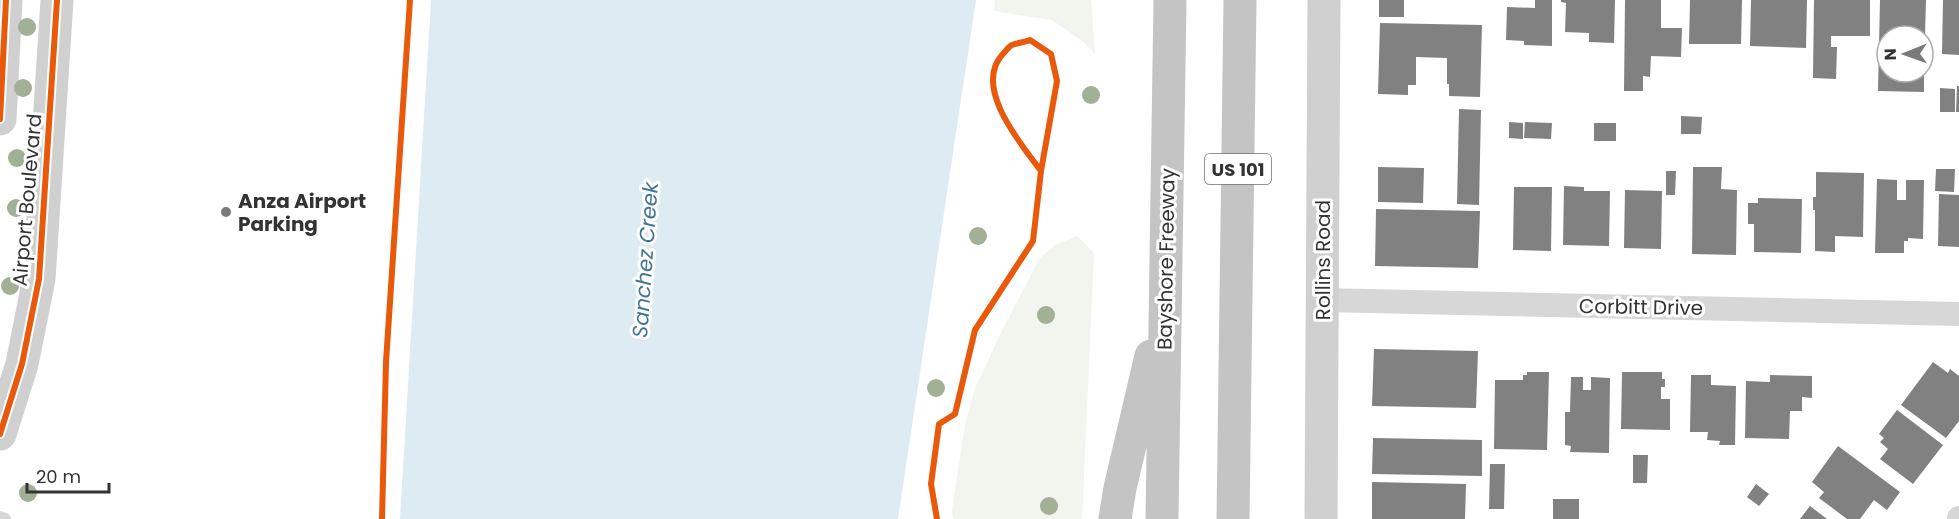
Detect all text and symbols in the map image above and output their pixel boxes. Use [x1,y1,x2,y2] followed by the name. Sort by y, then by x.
[1875,24,1935,84] north arrow
[1879,48,1902,60] text: N
[6,113,48,287] street label: Airport Boulevard
[1205,154,1271,184] road number: US 101
[1150,168,1182,350] street label: Bayshore Freeway
[625,180,665,339] water label: Sanchez Creek
[238,187,366,238] place label: Anza Airport Parking
[1309,200,1337,320] street label: Rollins Road
[219,205,233,219] marker: Anza Airport Parking
[1579,292,1703,322] street label: Corbitt Drive
[27,456,110,494] scale bar
[36,464,81,489] text: 20 m

